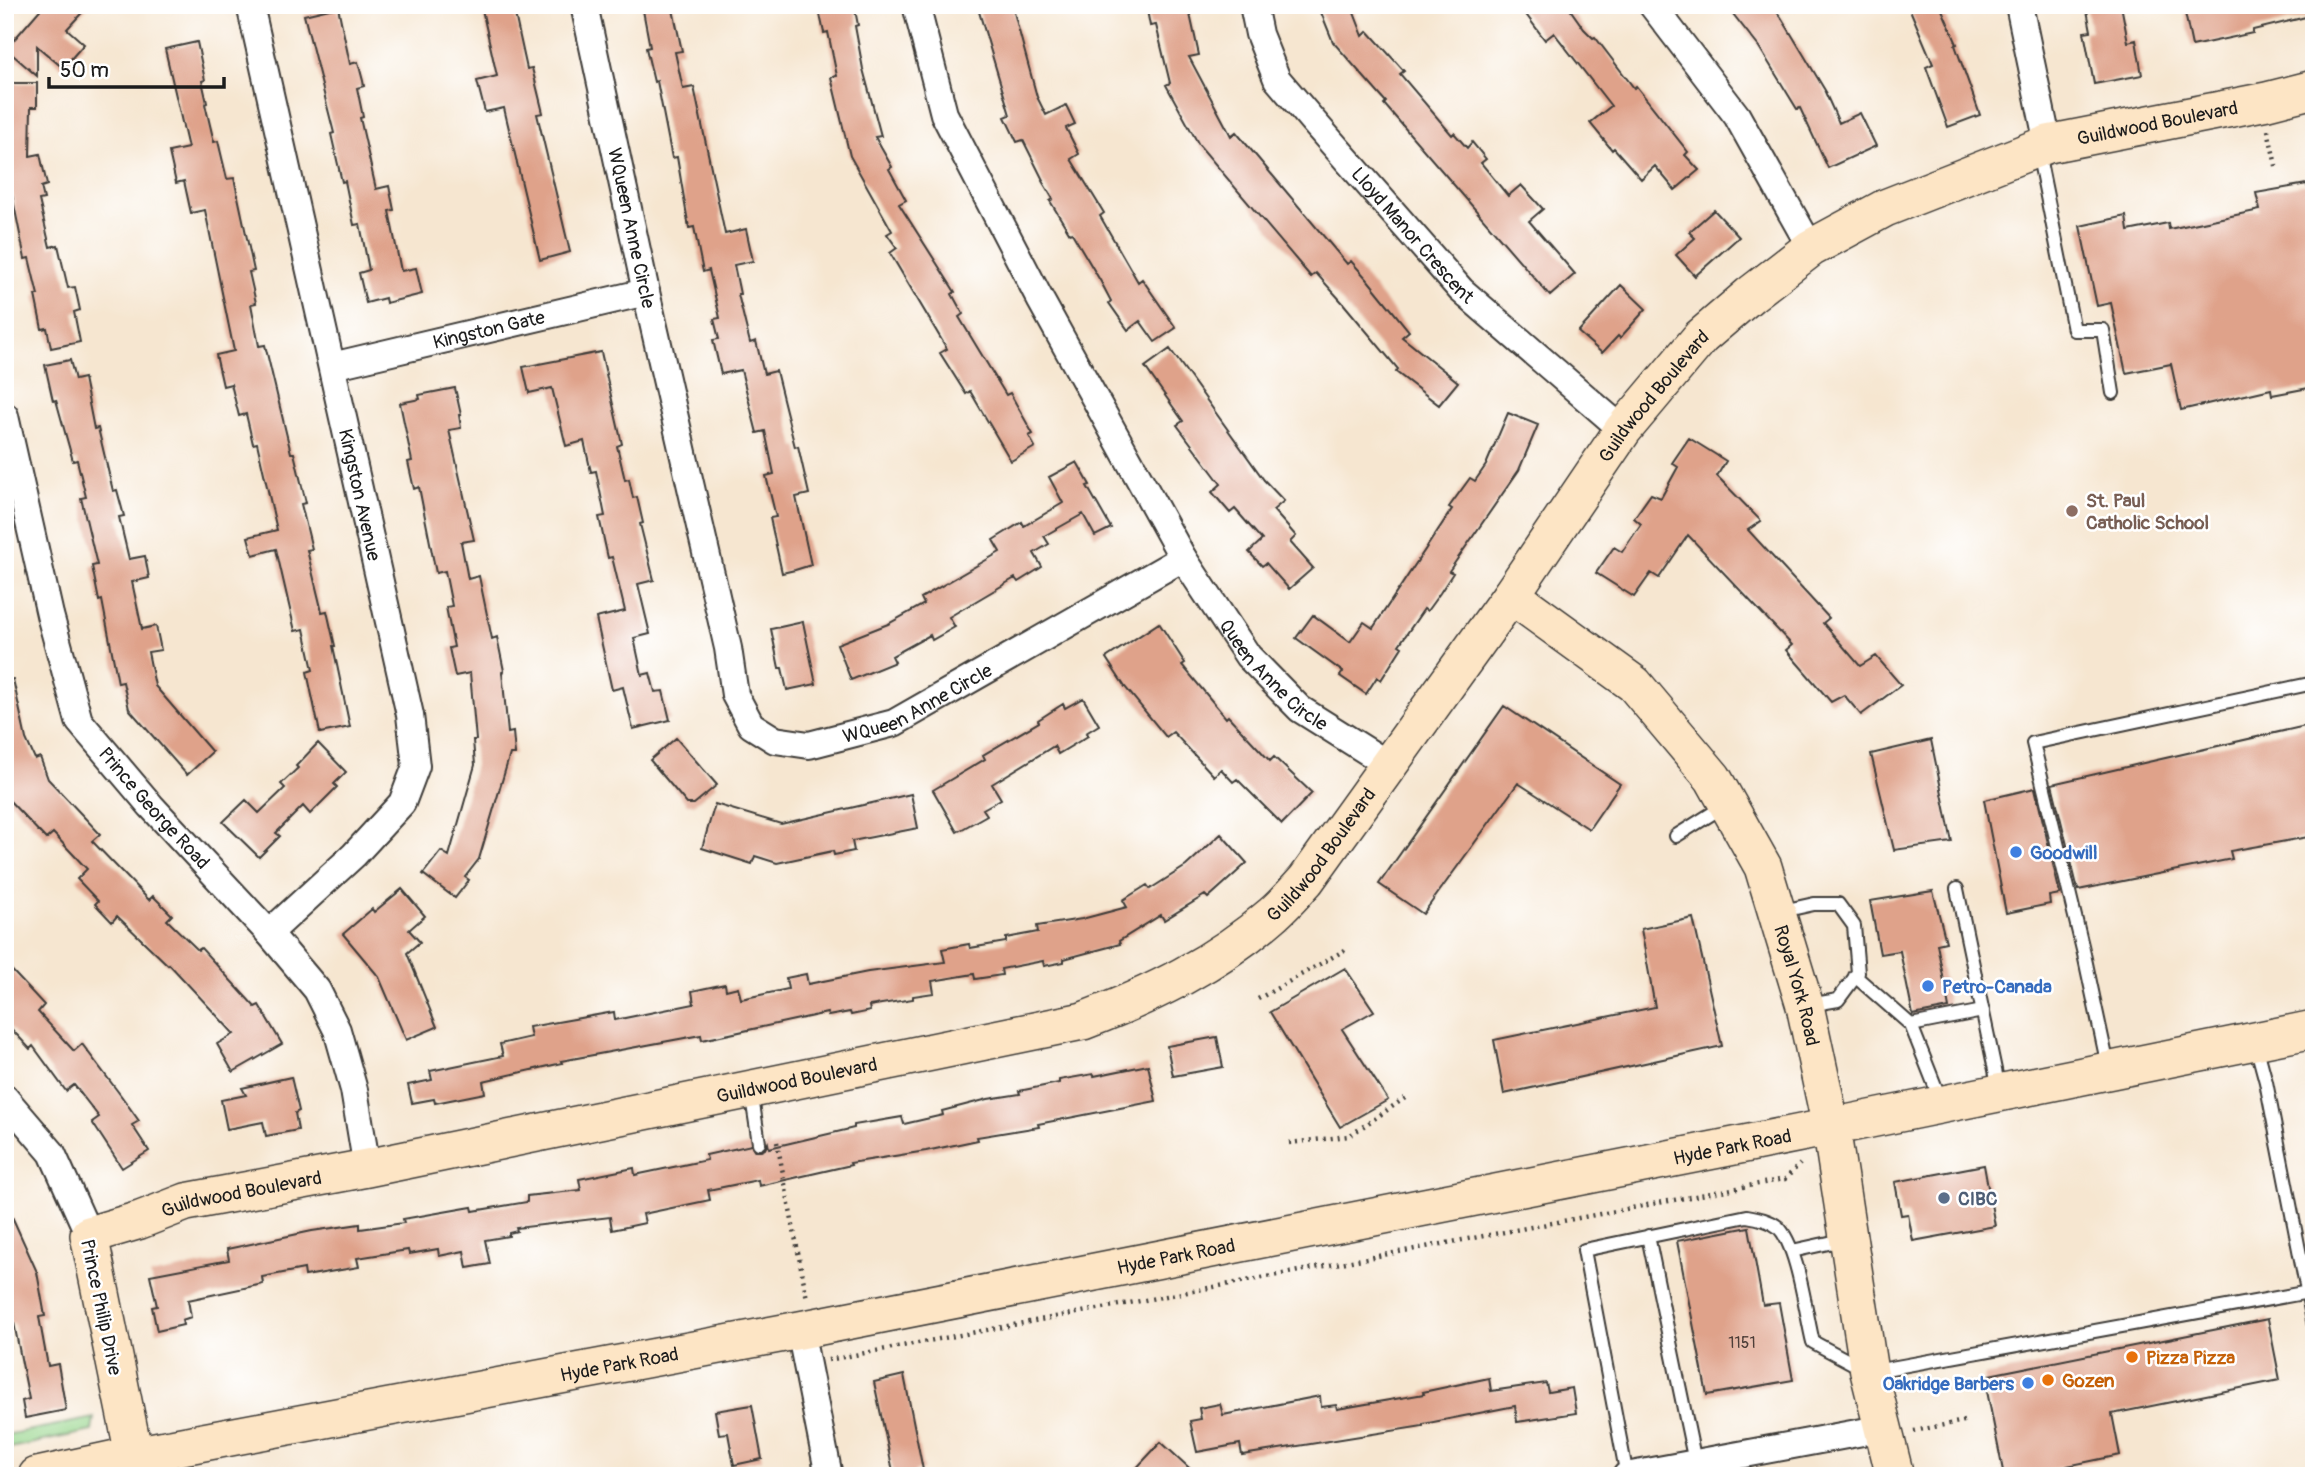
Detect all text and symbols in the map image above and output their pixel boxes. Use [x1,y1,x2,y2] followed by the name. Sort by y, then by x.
[49,46,224,90] scale bar
[60,57,109,84] text: 50 m
[2075,96,2240,151] street label: Guildwood Boulevard
[602,146,660,311] street label: WQueen Anne Circle
[1346,162,1479,309] street label: Lloyd Manor Crescent
[431,305,548,355] street label: Kingston Gate
[1594,325,1714,467] street label: Guildwood Boulevard
[333,427,386,564] street label: Kingston Avenue
[2086,489,2209,535] place label: St. Paul Catholic School
[2064,503,2080,519] marker: St. Paul Catholic School
[1214,615,1332,737] street label: Queen Anne Circle
[840,658,997,749] street label: WQueen Anne Circle
[93,742,214,874] street label: Prince George Road
[1262,784,1381,927] street label: Guildwood Boulevard
[2030,841,2098,865] place label: Goodwill
[2008,844,2024,860] marker: Goodwill
[1768,922,1824,1048] street label: Royal York Road
[1942,975,2052,999] place label: Petro-Canada
[1920,978,1936,994] marker: Petro-Canada
[714,1053,880,1109] street label: Guildwood Boulevard
[1671,1124,1794,1171] street label: Hyde Park Road
[158,1166,324,1224] street label: Guildwood Boulevard
[1958,1187,1998,1211] place label: CIBC
[1936,1190,1952,1206] marker: CIBC
[1115,1234,1237,1280] street label: Hyde Park Road
[75,1237,127,1378] street label: Prince Philip Drive
[1728,1333,1756,1353] house number: 1151
[558,1342,681,1388] street label: Hyde Park Road
[2146,1346,2235,1370] place label: Pizza Pizza
[2124,1349,2140,1365] marker: Pizza Pizza
[2062,1369,2115,1393] place label: Gozen
[1882,1372,2015,1396] place label: Oakridge Barbers
[2040,1372,2056,1388] marker: Gozen
[2020,1375,2036,1391] marker: Oakridge Barbers

